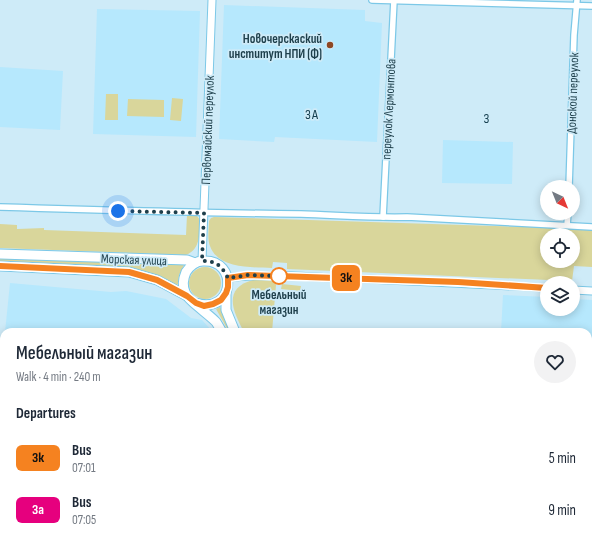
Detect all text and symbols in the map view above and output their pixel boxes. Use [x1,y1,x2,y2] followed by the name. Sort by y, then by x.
[229,31,322,62] place label: Новочерскаский институт НПИ (Ф)
[325,40,335,50] marker: Новочерскаский институт НПИ (Ф)
[564,52,582,134] street label: Донской переулок
[378,58,400,160] street label: переулок Лермонтова
[198,75,218,185] street label: Первомайский переулок
[305,106,319,123] district label: 3А
[484,110,490,127] district label: 3
[540,180,580,220] north arrow
[540,180,580,316] map controls
[108,201,128,221] your location
[540,228,580,268] button: locate
[101,251,167,269] street label: Морская улица
[328,265,364,291] line badge: 3к
[270,267,288,285] marker: Мебельный магазин
[340,269,352,286] text: 3к
[540,276,580,316] button: layers
[252,287,307,318] place label: Мебельный магазин
[534,341,576,383] button: heart
[16,342,153,365] text: Мебельный магазин
[16,369,101,385] text: Walk · 4 min · 240 m
[16,404,76,423] text: Departures
[72,441,91,460] text: Bus
[32,449,44,466] text: 3к
[549,449,576,468] text: 5 min
[72,460,96,476] text: 07:01
[72,493,91,512] text: Bus
[32,501,44,518] text: 3а
[548,501,576,520] text: 9 min
[72,512,96,528] text: 07:05

